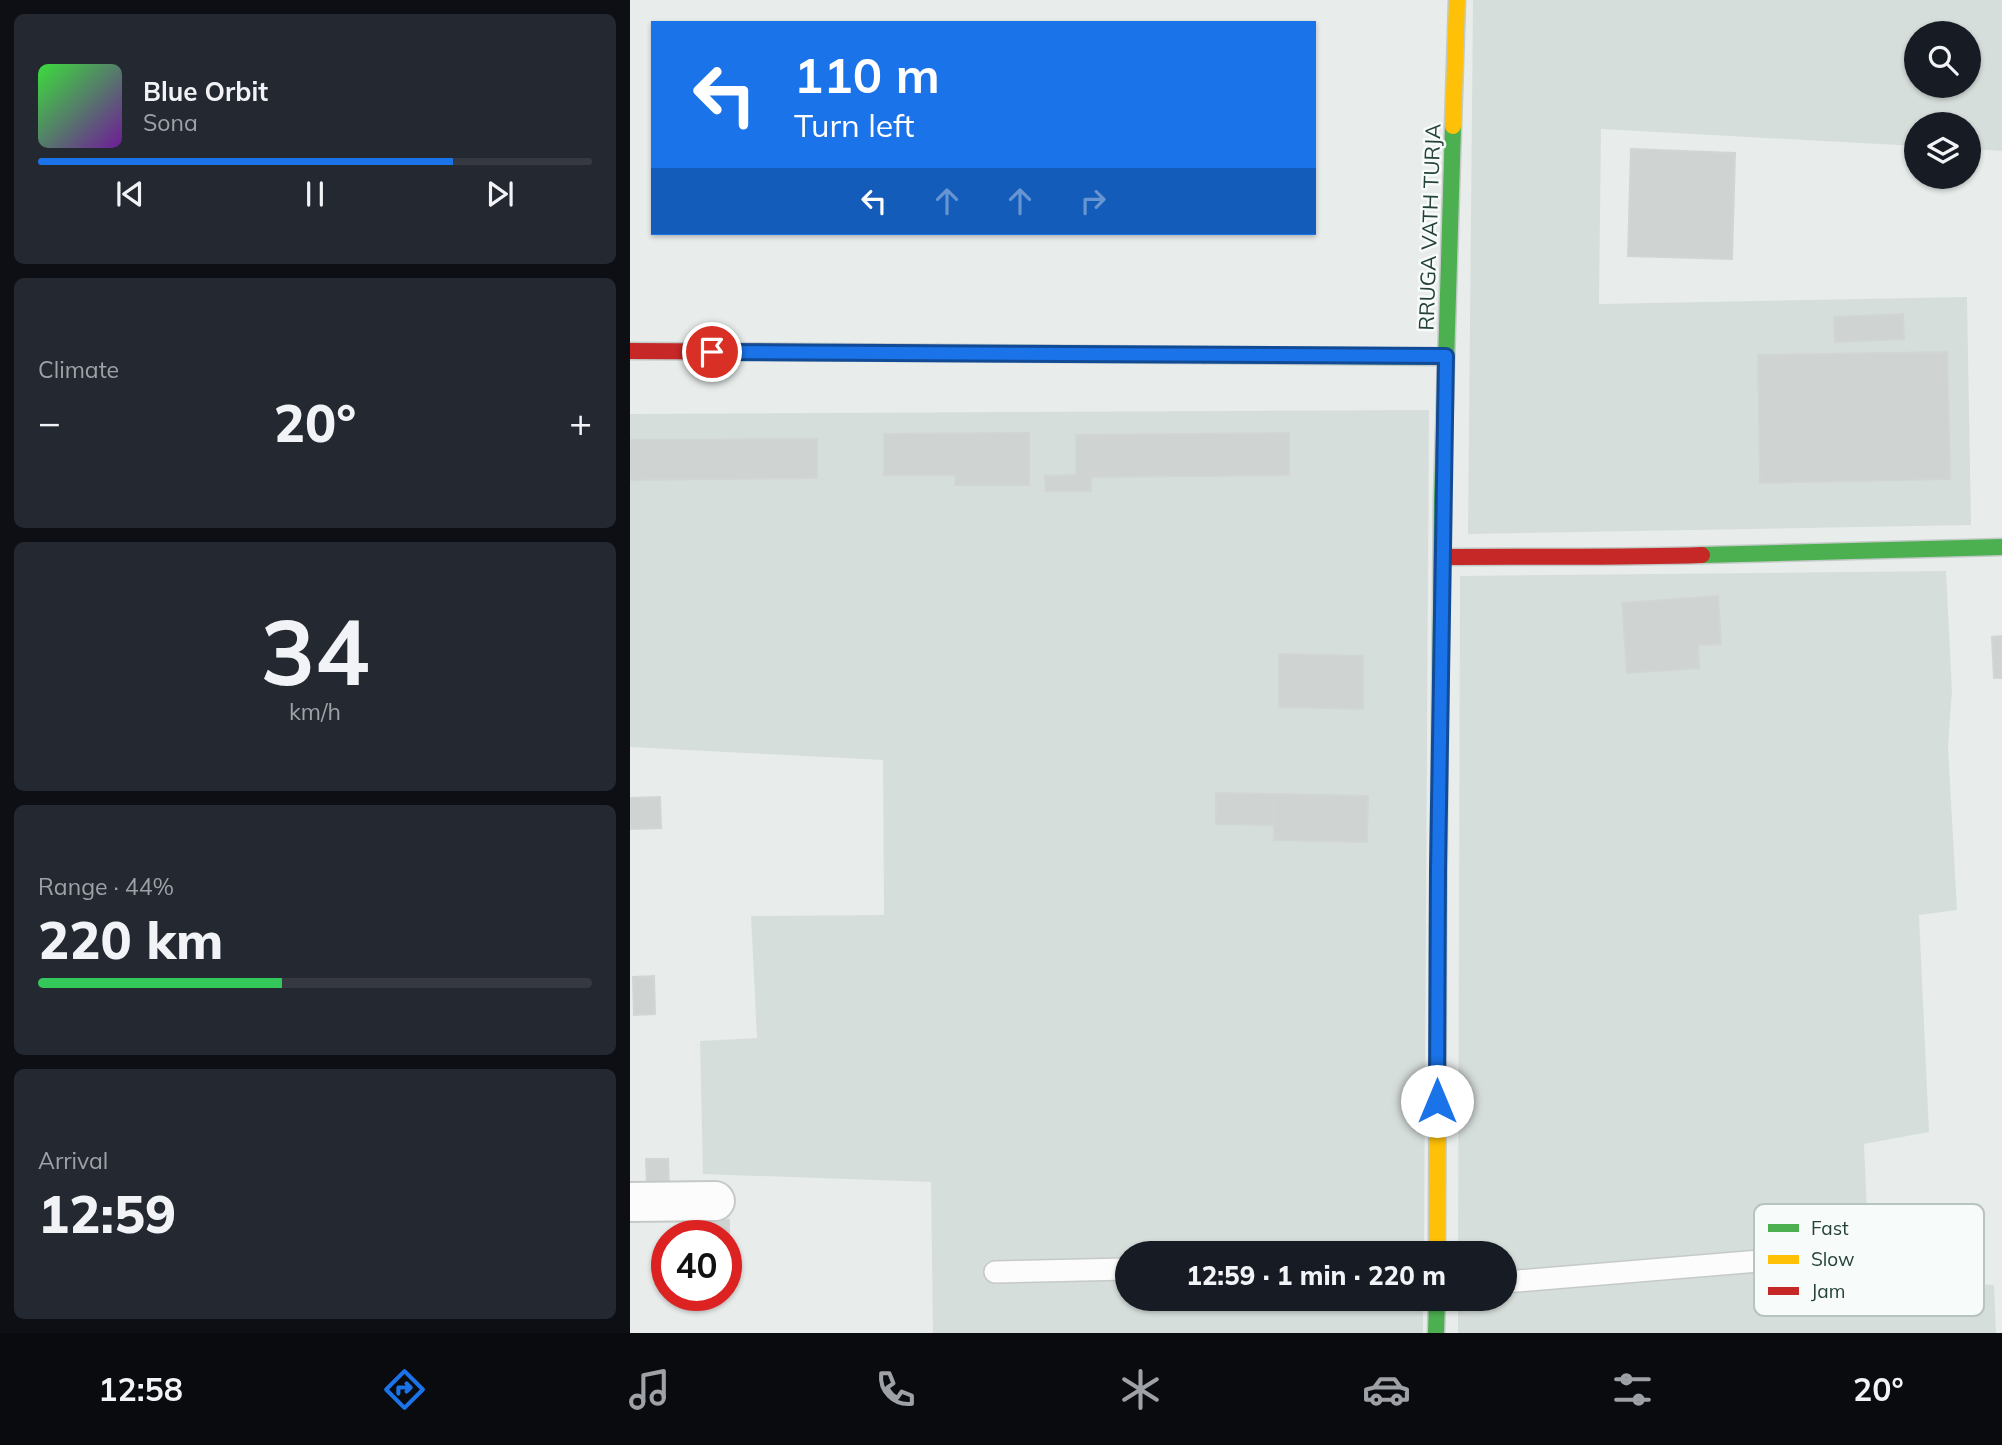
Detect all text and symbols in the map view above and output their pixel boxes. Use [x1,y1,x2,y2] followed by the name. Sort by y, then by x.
[1904,21,1981,189] map controls
[1904,21,1981,98] button: search
[794,44,940,105] text: 110 m
[679,49,770,140] icon: left
[143,75,268,108] text: Blue Orbit
[794,105,914,145] text: Turn left
[143,108,198,137] text: Sona
[1904,112,1981,189] button: layers
[1412,122,1446,331] street label: RRUGA VATH TURJA
[111,175,149,213] icon: previous
[296,175,334,213] icon: pause
[481,175,519,213] icon: next
[855,182,893,220] icon: left
[928,182,966,220] icon: ahead
[1001,182,1039,220] icon: ahead
[1074,182,1112,220] icon: right
[682,322,742,382] pin
[693,333,731,371] icon: arrive
[38,355,119,384] text: Climate
[274,390,356,455] text: 20°
[38,398,61,446] text: −
[569,398,592,446] text: +
[260,594,370,708] text: 34
[289,697,341,726] text: km/h
[38,872,174,901] text: Range · 44%
[38,907,223,972] text: 220 km
[1400,1064,1474,1138] position arrow
[38,1146,108,1175] text: Arrival
[38,1181,176,1246] text: 12:59
[1754,1204,1984,1316] legend
[1811,1216,1849,1240] text: Fast
[651,1220,742,1311] speed limit sign: 40
[1811,1247,1855,1271] text: Slow
[1186,1259,1446,1292] text: 12:59 · 1 min · 220 m
[1811,1279,1845,1303] text: Jam
[380,1365,429,1414] icon: directions
[625,1365,674,1414] icon: music
[871,1365,920,1414] icon: phone
[1116,1365,1165,1414] icon: climate
[1362,1365,1411,1414] icon: car
[1608,1365,1657,1414] icon: filters
[98,1369,183,1409] text: 12:58
[1853,1369,1904,1409] text: 20°

